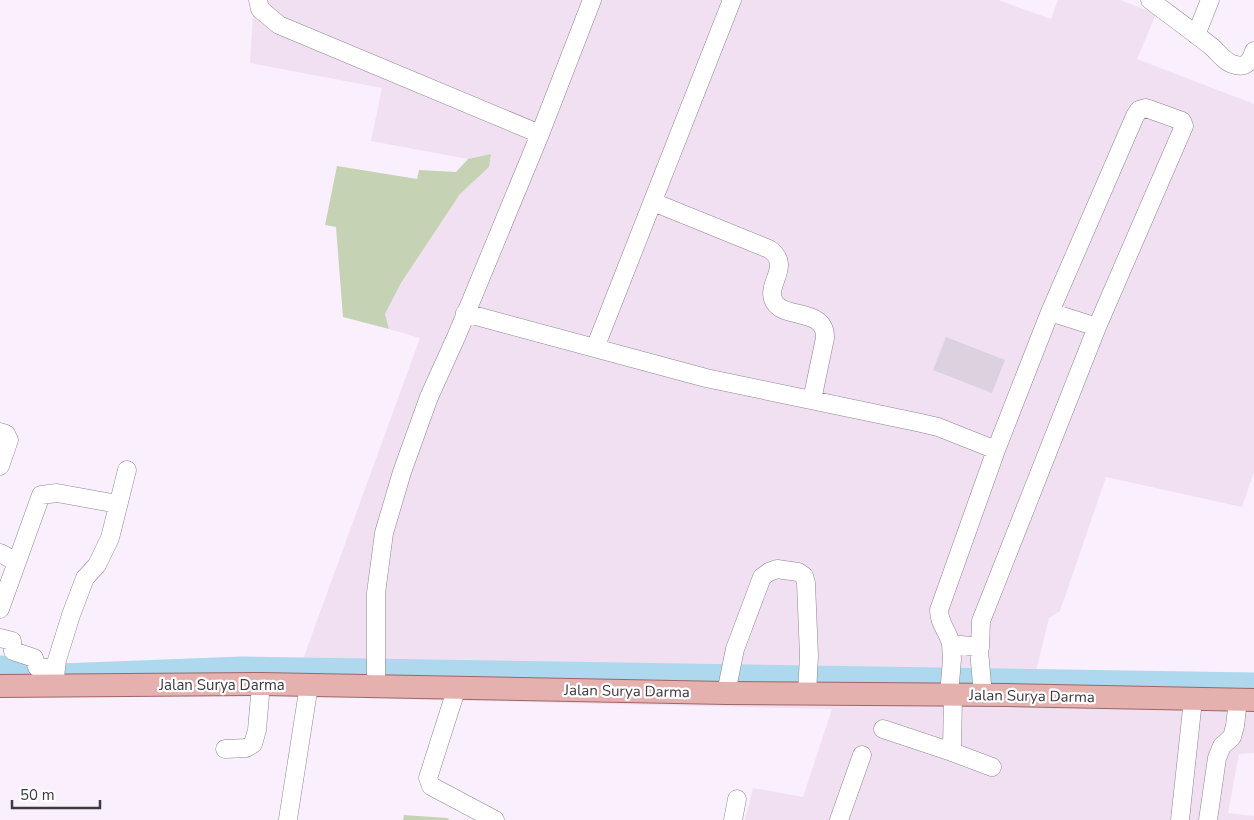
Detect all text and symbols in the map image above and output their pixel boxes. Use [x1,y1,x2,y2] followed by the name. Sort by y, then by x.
[158,675,285,695] street label: Jalan Surya Darma
[563,680,690,702] street label: Jalan Surya Darma
[968,685,1095,707] street label: Jalan Surya Darma
[12,778,100,810] scale bar
[20,785,55,805] text: 50 m

